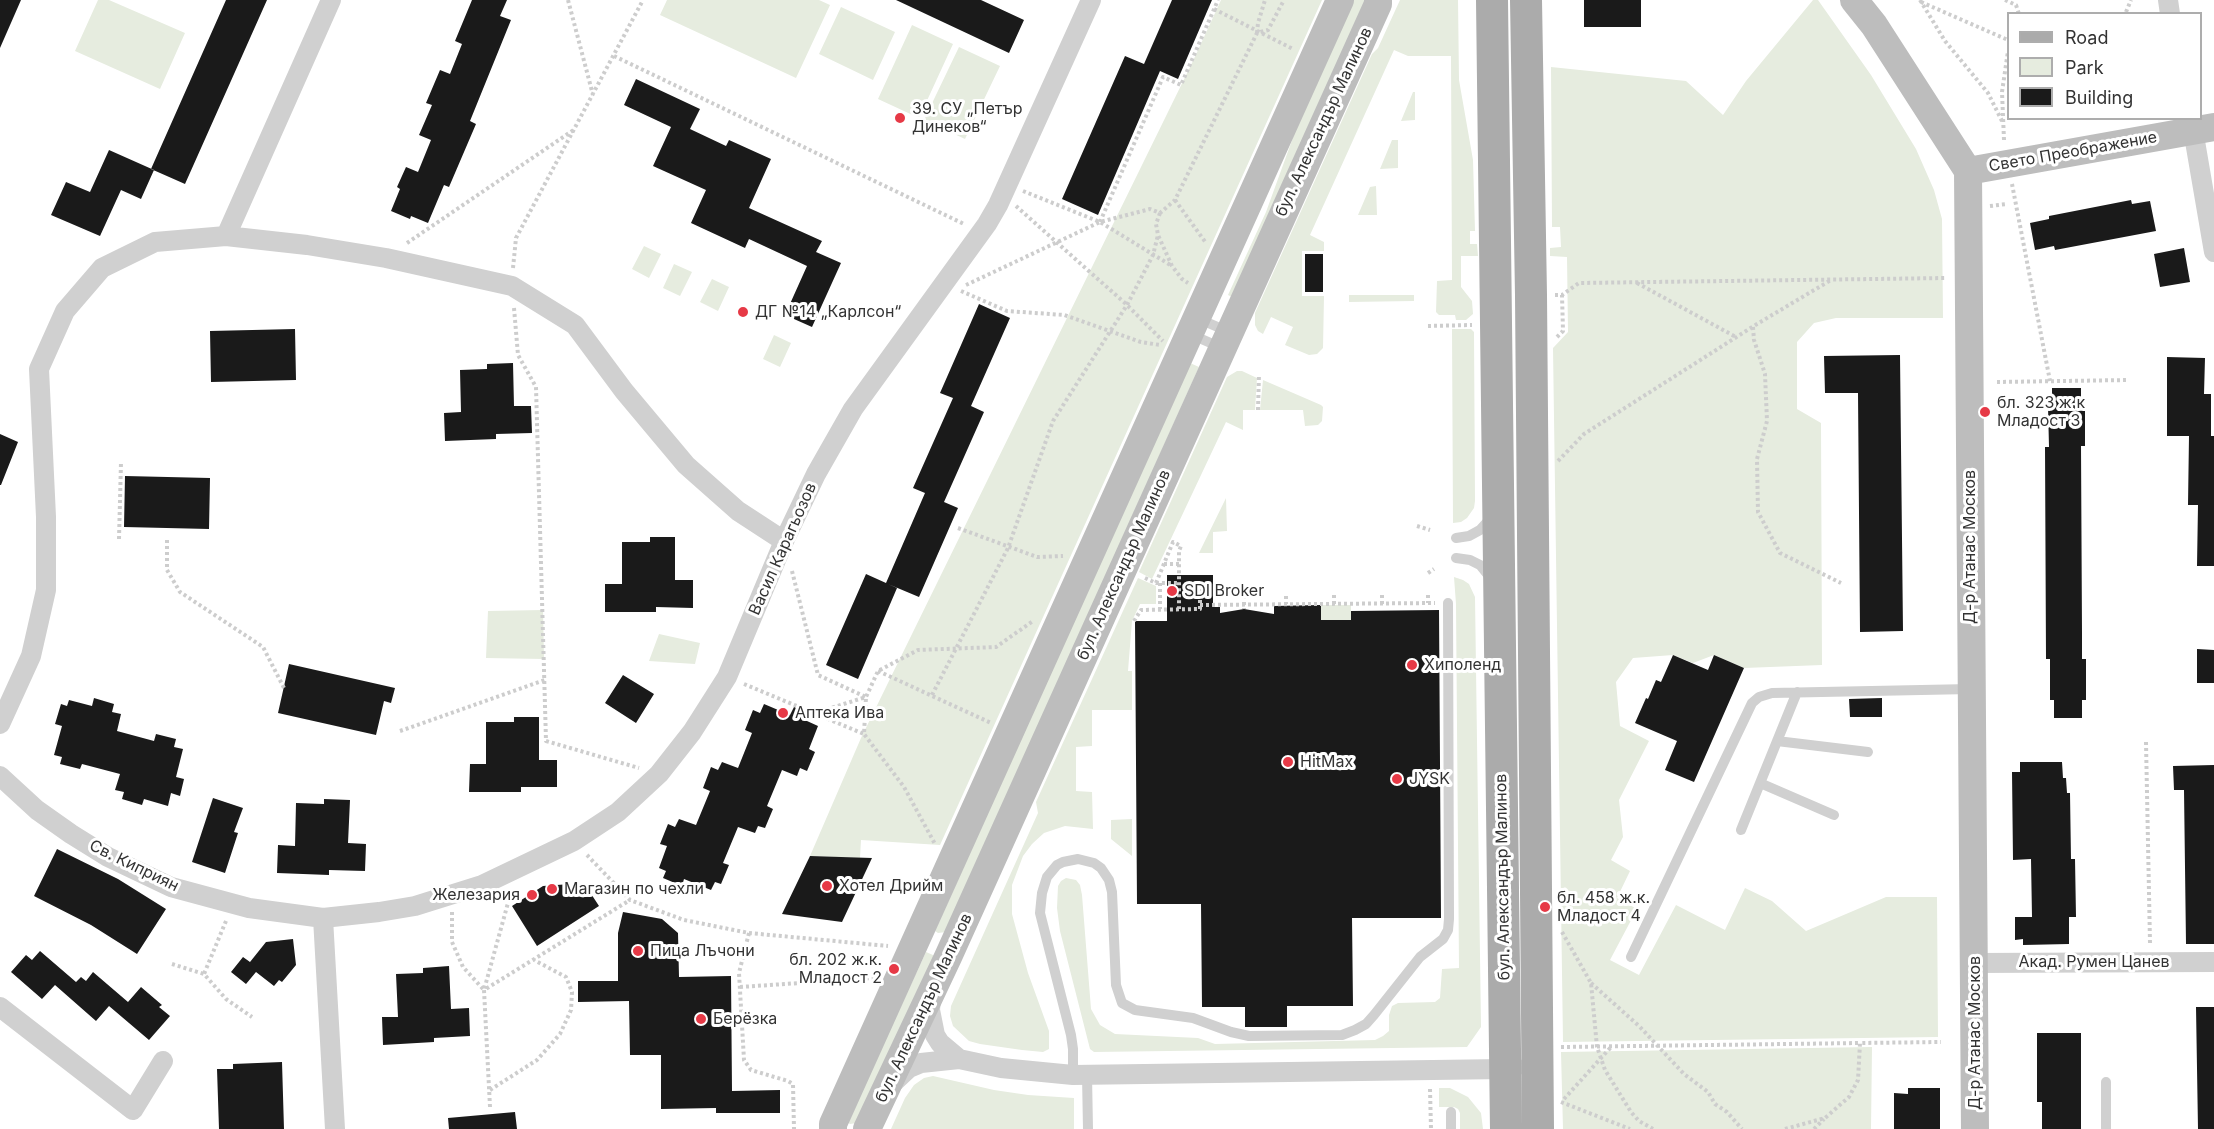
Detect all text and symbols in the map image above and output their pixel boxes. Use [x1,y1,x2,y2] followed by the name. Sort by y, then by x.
[2007,12,2202,120] legend
[1272,24,1376,220] street label: бул. Александър Малинов
[2065,27,2108,48] text: Road
[2065,57,2104,78] text: Park
[2065,87,2133,108] text: Building
[912,99,1022,137] place label: 39. СУ „Петър Динеков“
[893,111,907,125] marker: 39. СУ „Петър Динеков“
[1987,128,2159,176] street label: Свето Преображение
[755,302,901,322] place label: ДГ №14 „Карлсон“
[736,305,750,319] marker: ДГ №14 „Карлсон“
[1997,393,2085,431] place label: бл. 323 ж.к Младост 3
[1978,405,1992,419] marker: бл. 323 ж.к Младост 3
[1073,467,1175,663] street label: бул. Александър Малинов
[1960,470,1980,624] street label: Д-р Атанас Москов
[745,480,821,618] street label: Васил Карагьозов
[1184,581,1264,601] place label: SDI Broker
[1165,584,1179,598] marker: SDI Broker
[1424,655,1501,675] place label: Хиполенд
[1405,658,1419,672] marker: Хиполенд
[795,703,884,723] place label: Аптека Ива
[776,706,790,720] marker: Аптека Ива
[1300,752,1353,772] place label: HitMax
[1281,755,1295,769] marker: HitMax
[1409,769,1450,789] place label: JYSK
[1390,772,1404,786] marker: JYSK
[1492,774,1514,980] street label: бул. Александър Малинов
[86,836,182,896] street label: Св. Киприян
[839,876,943,896] place label: Хотел Дрийм
[564,879,704,899] place label: Магазин по чехли
[820,879,834,893] marker: Хотел Дрийм
[545,882,559,896] marker: Магазин по чехли
[432,885,520,905] place label: Железария
[525,888,539,902] marker: Железария
[1557,888,1650,926] place label: бл. 458 ж.к. Младост 4
[1538,900,1552,914] marker: бл. 458 ж.к. Младост 4
[872,910,976,1106] street label: бул. Александър Малинов
[650,941,755,961] place label: Пица Лъчони
[631,944,645,958] marker: Пица Лъчони
[789,950,882,988] place label: бл. 202 ж.к. Младост 2
[2018,952,2170,972] street label: Акад. Румен Цанев
[1965,956,1985,1110] street label: Д-р Атанас Москов
[887,962,901,976] marker: бл. 202 ж.к. Младост 2
[713,1009,777,1029] place label: Берёзка
[694,1012,708,1026] marker: Берёзка

